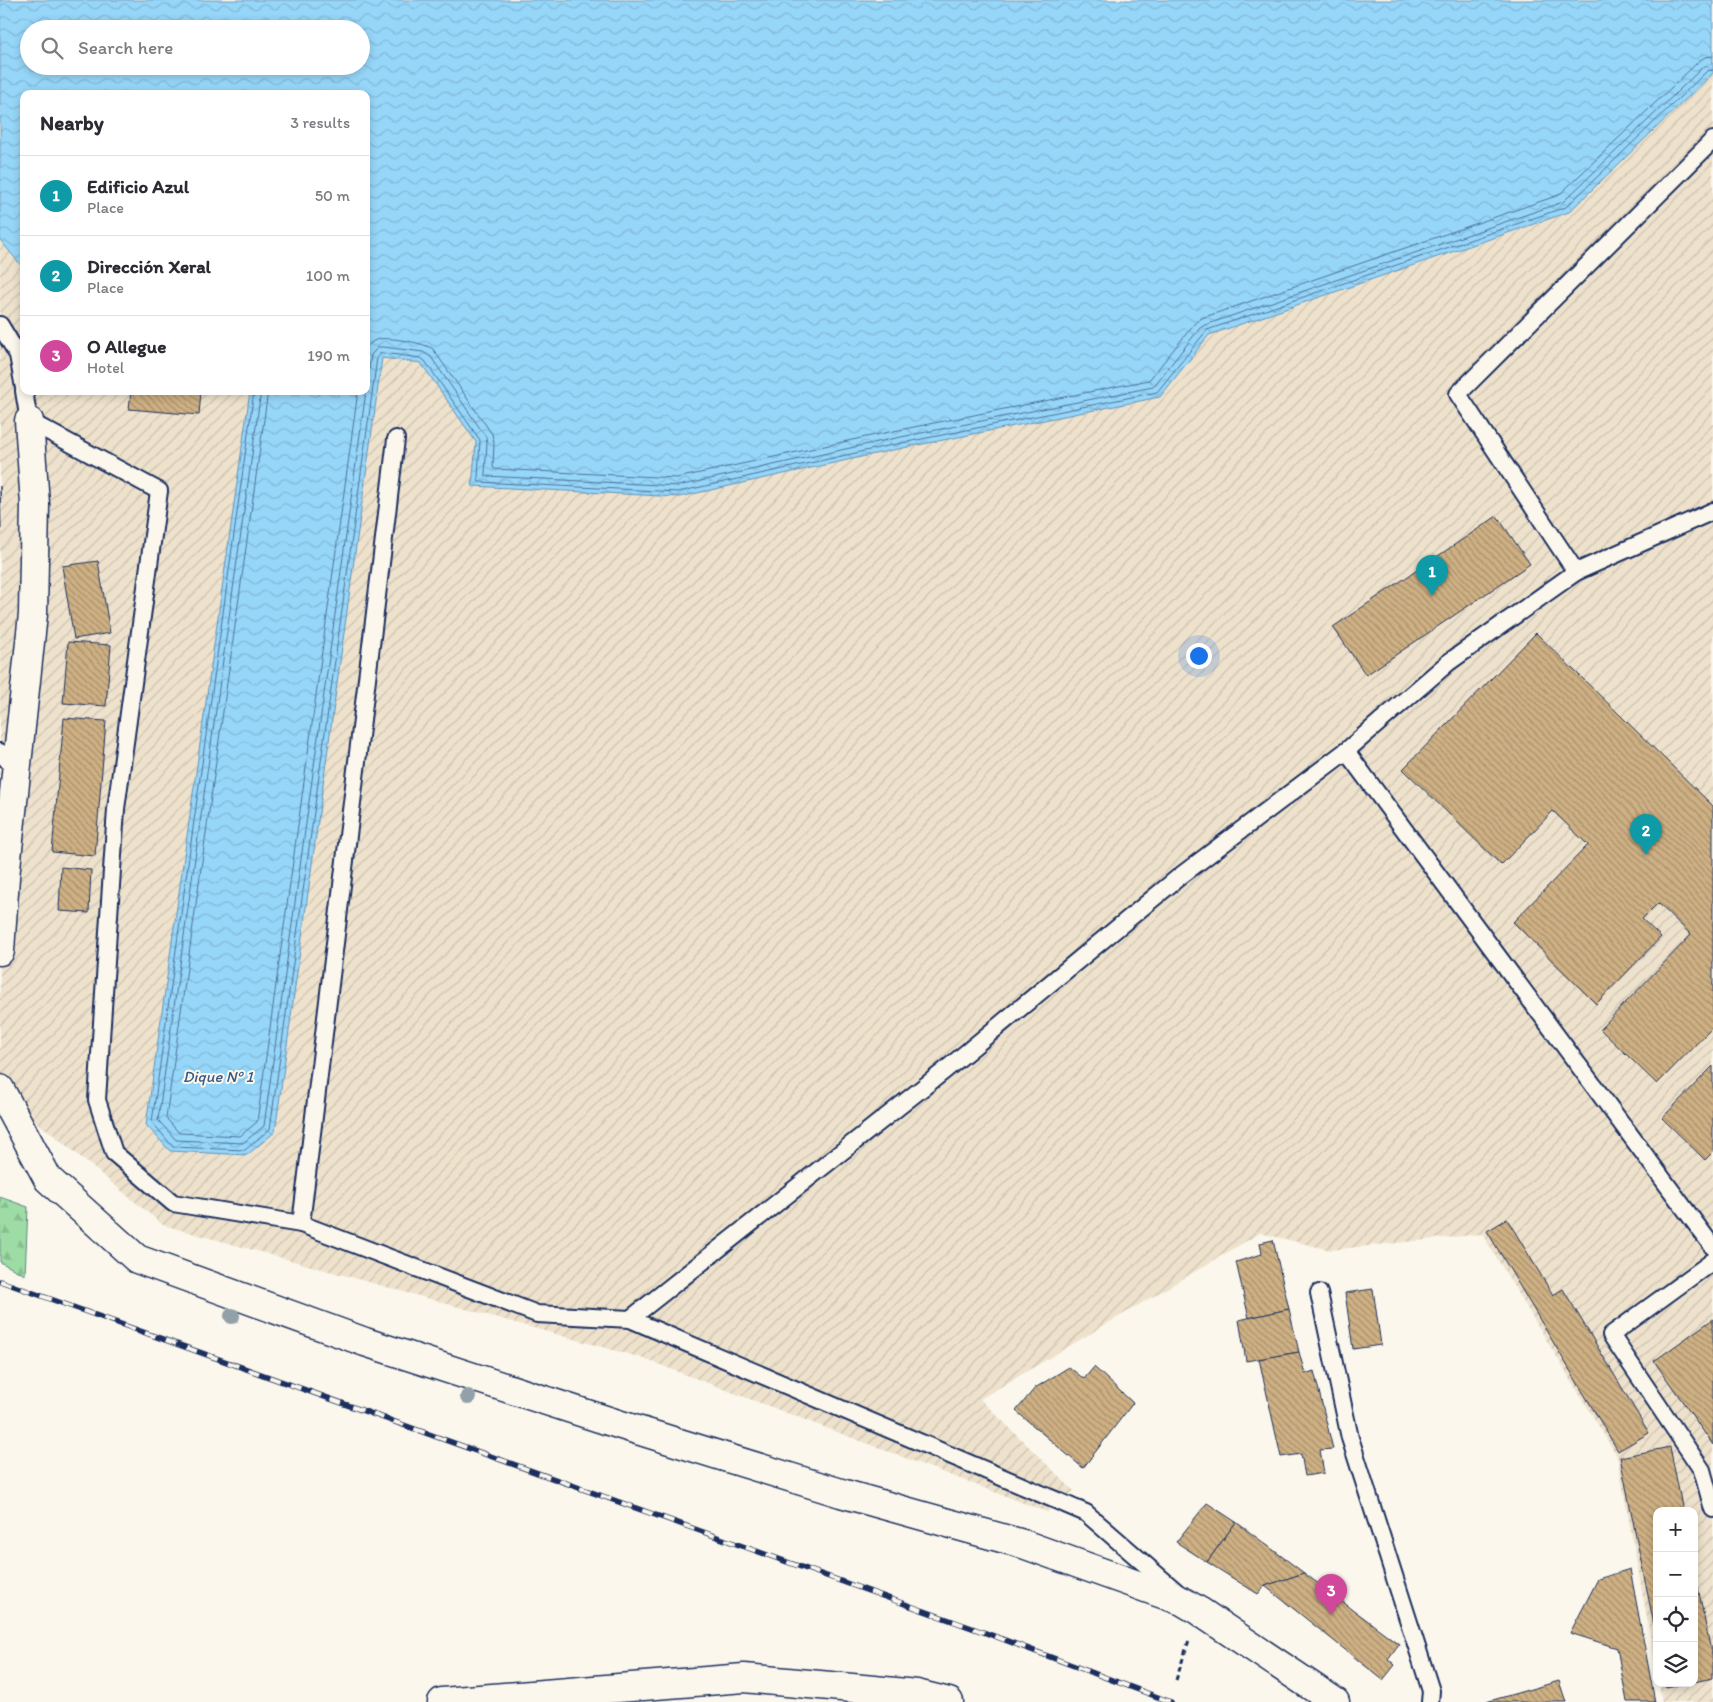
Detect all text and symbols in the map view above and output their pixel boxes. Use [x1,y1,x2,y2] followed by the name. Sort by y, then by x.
[20,20,370,75] search box
[38,34,66,62] icon: search
[78,36,173,59] text: Search here
[40,110,104,135] text: Nearby
[290,113,350,132] text: 3 results
[87,175,189,198] text: Edificio Azul
[52,186,60,205] text: 1
[315,186,350,205] text: 50 m
[87,198,124,217] text: Place
[87,255,211,278] text: Dirección Xeral
[52,266,60,285] text: 2
[306,266,350,285] text: 100 m
[87,278,124,297] text: Place
[87,335,166,358] text: O Allegue
[52,346,60,365] text: 3
[307,346,350,365] text: 190 m
[87,358,124,377] text: Hotel
[1416,555,1448,596] pin: 1
[1186,643,1212,669] your location
[1630,814,1662,855] pin: 2
[183,1067,254,1086] water label: Dique Nº 1
[1653,1507,1698,1687] map controls
[1653,1507,1698,1552] button: +
[1653,1552,1698,1597] button: −
[1315,1574,1347,1615] pin: 3
[1653,1597,1698,1642] button: locate
[1653,1642,1698,1687] button: layers

